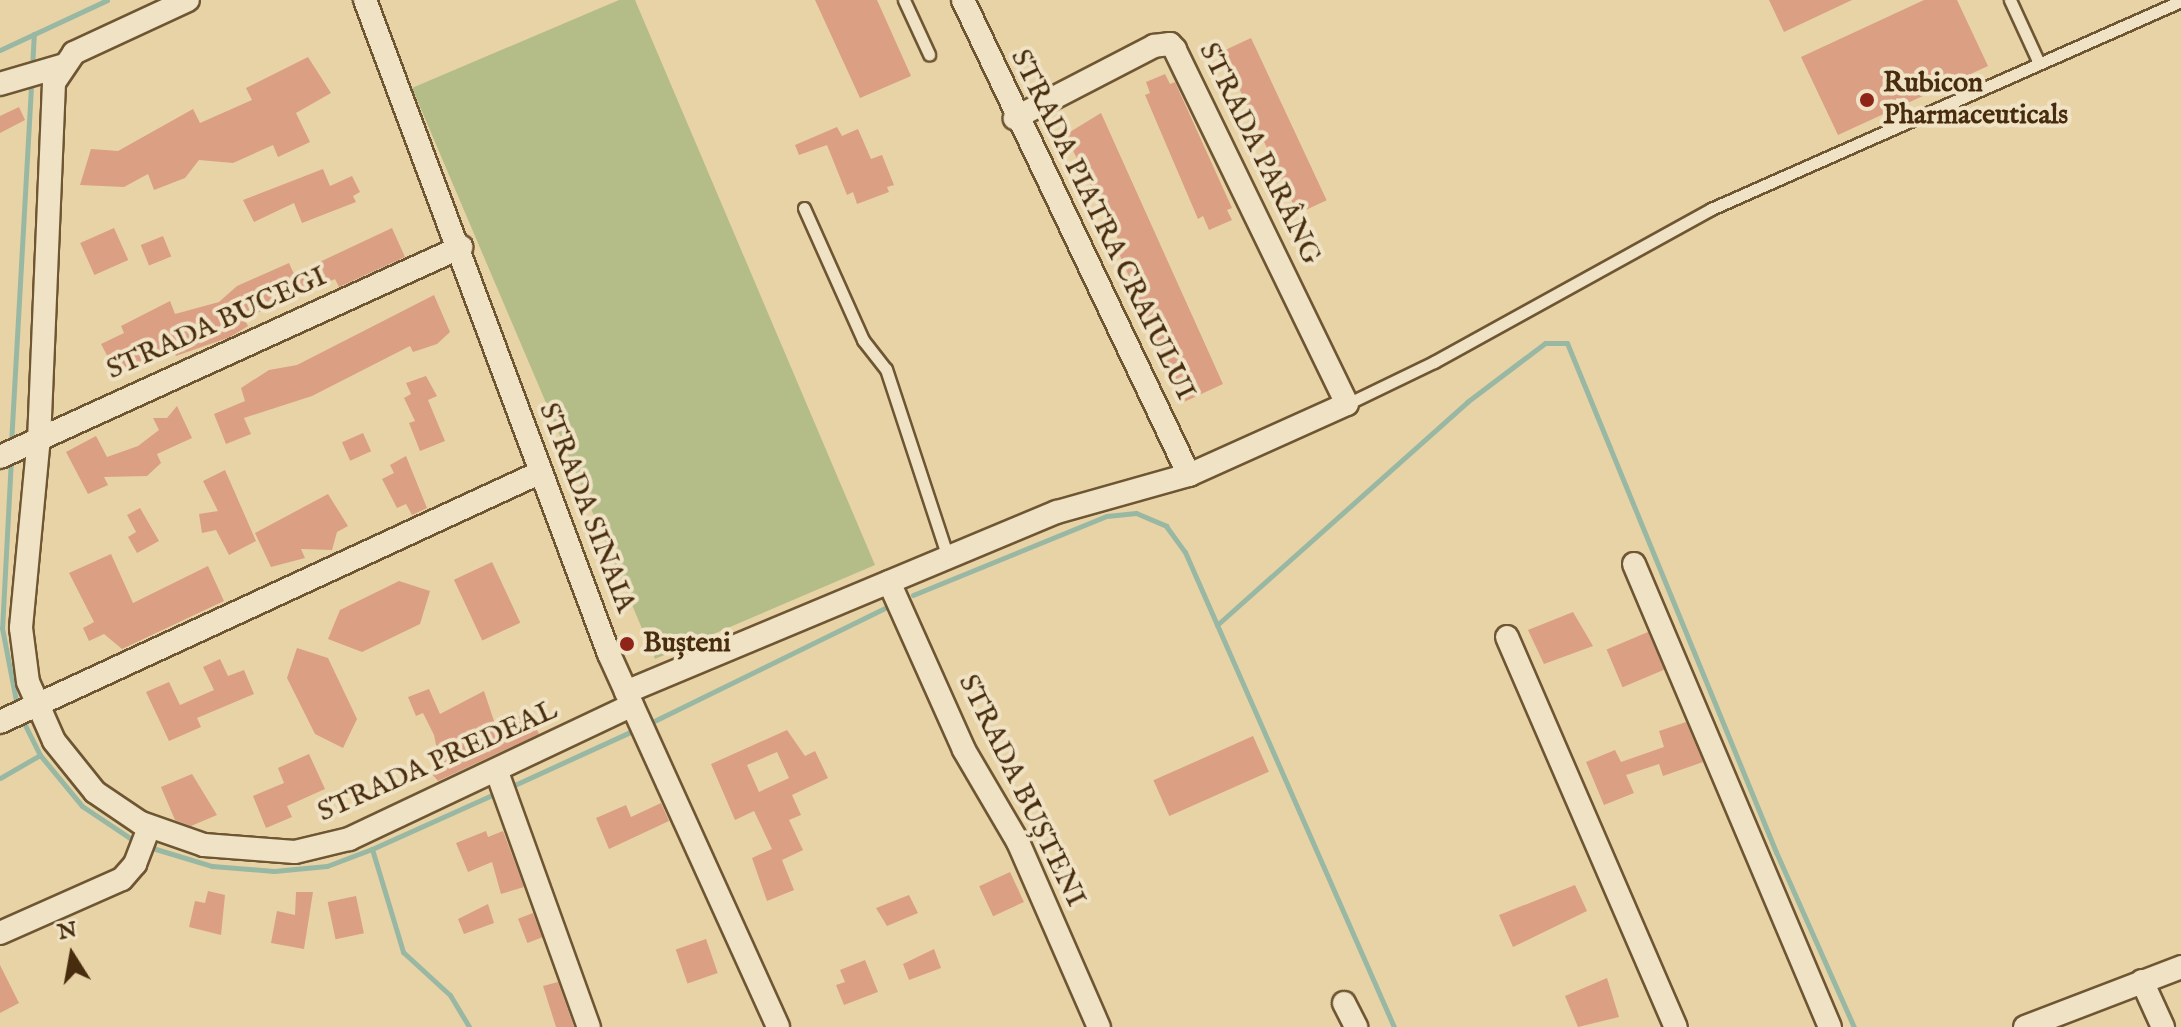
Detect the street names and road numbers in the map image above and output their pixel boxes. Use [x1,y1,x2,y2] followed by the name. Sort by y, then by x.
[1191,38,1327,270] street label: STRADA PARÂNG
[1002,44,1202,406] street label: STRADA PIATRA CRAIULUI
[102,260,332,388] street label: STRADA BUCEGI
[531,398,641,618] street label: STRADA SINAIA
[950,669,1092,913] street label: STRADA BUȘTENI
[313,694,563,830] street label: STRADA PREDEAL

